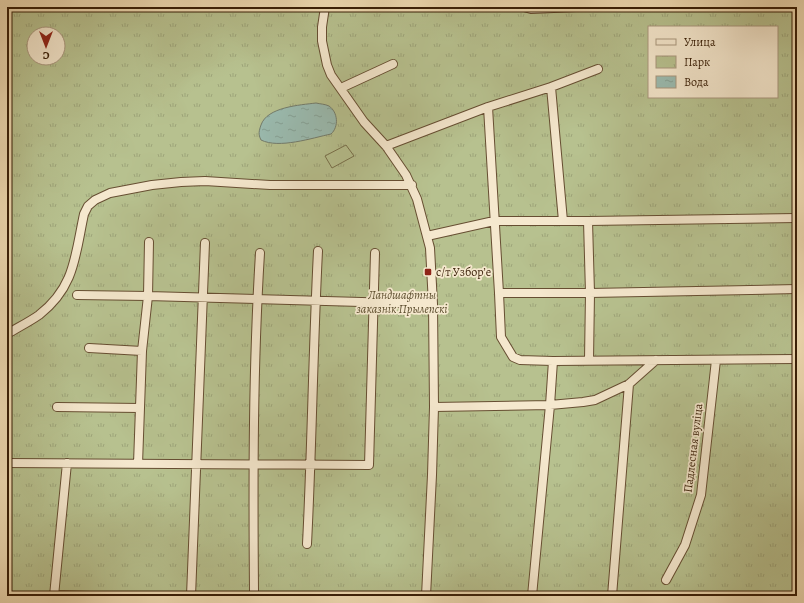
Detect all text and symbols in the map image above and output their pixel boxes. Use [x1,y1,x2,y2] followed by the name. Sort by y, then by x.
[26,26,66,66] north arrow
[648,26,778,98] legend
[684,34,716,50] text: Улица
[42,48,49,63] text: С
[684,54,710,70] text: Парк
[684,74,709,90] text: Вода
[436,264,491,280] place label: с/т Узборʼе
[423,267,433,277] marker: с/т Узборʼе
[356,287,448,317] park label: Ландшафтны заказнік Прылепскі
[680,402,706,493] street label: Падлесная вуліца

